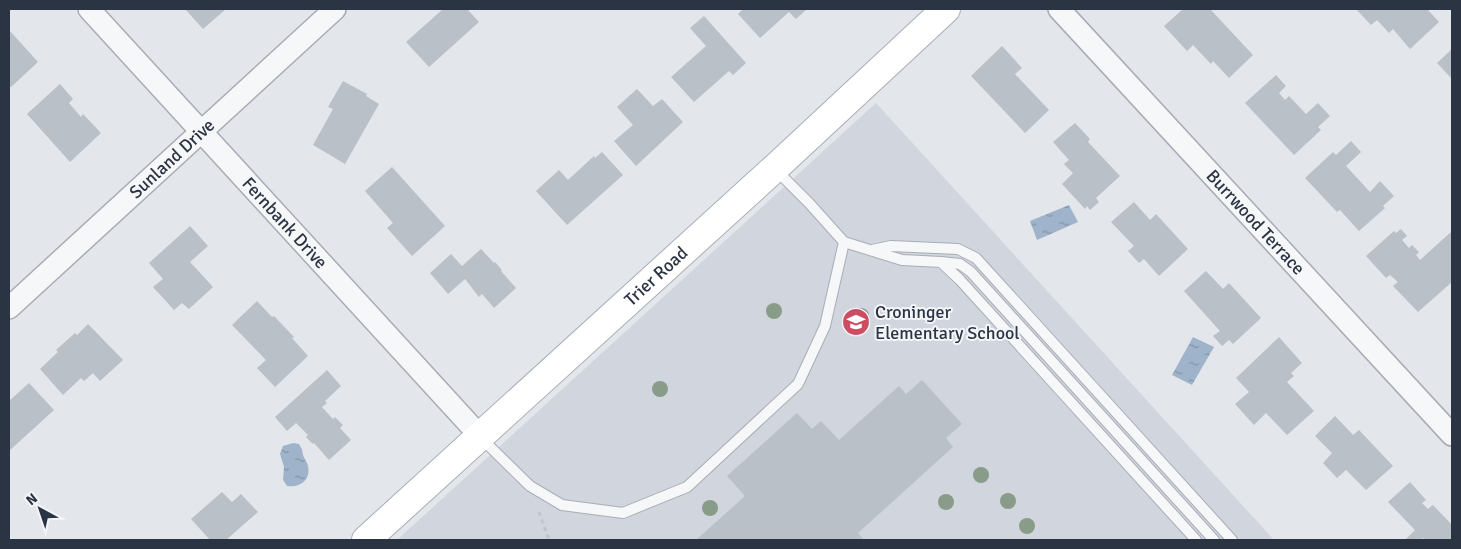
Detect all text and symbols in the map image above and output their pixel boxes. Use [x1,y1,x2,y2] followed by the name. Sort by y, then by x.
[125,114,219,203] street label: Sunland Drive
[1202,165,1310,279] street label: Burrwood Terrace
[238,173,332,273] street label: Fernbank Drive
[620,242,692,311] street label: Trier Road
[875,301,1020,344] place label: Croninger Elementary School
[841,307,871,337] school or university icon: Croninger Elementary School
[15,484,65,534] north arrow
[23,490,41,509] text: N

